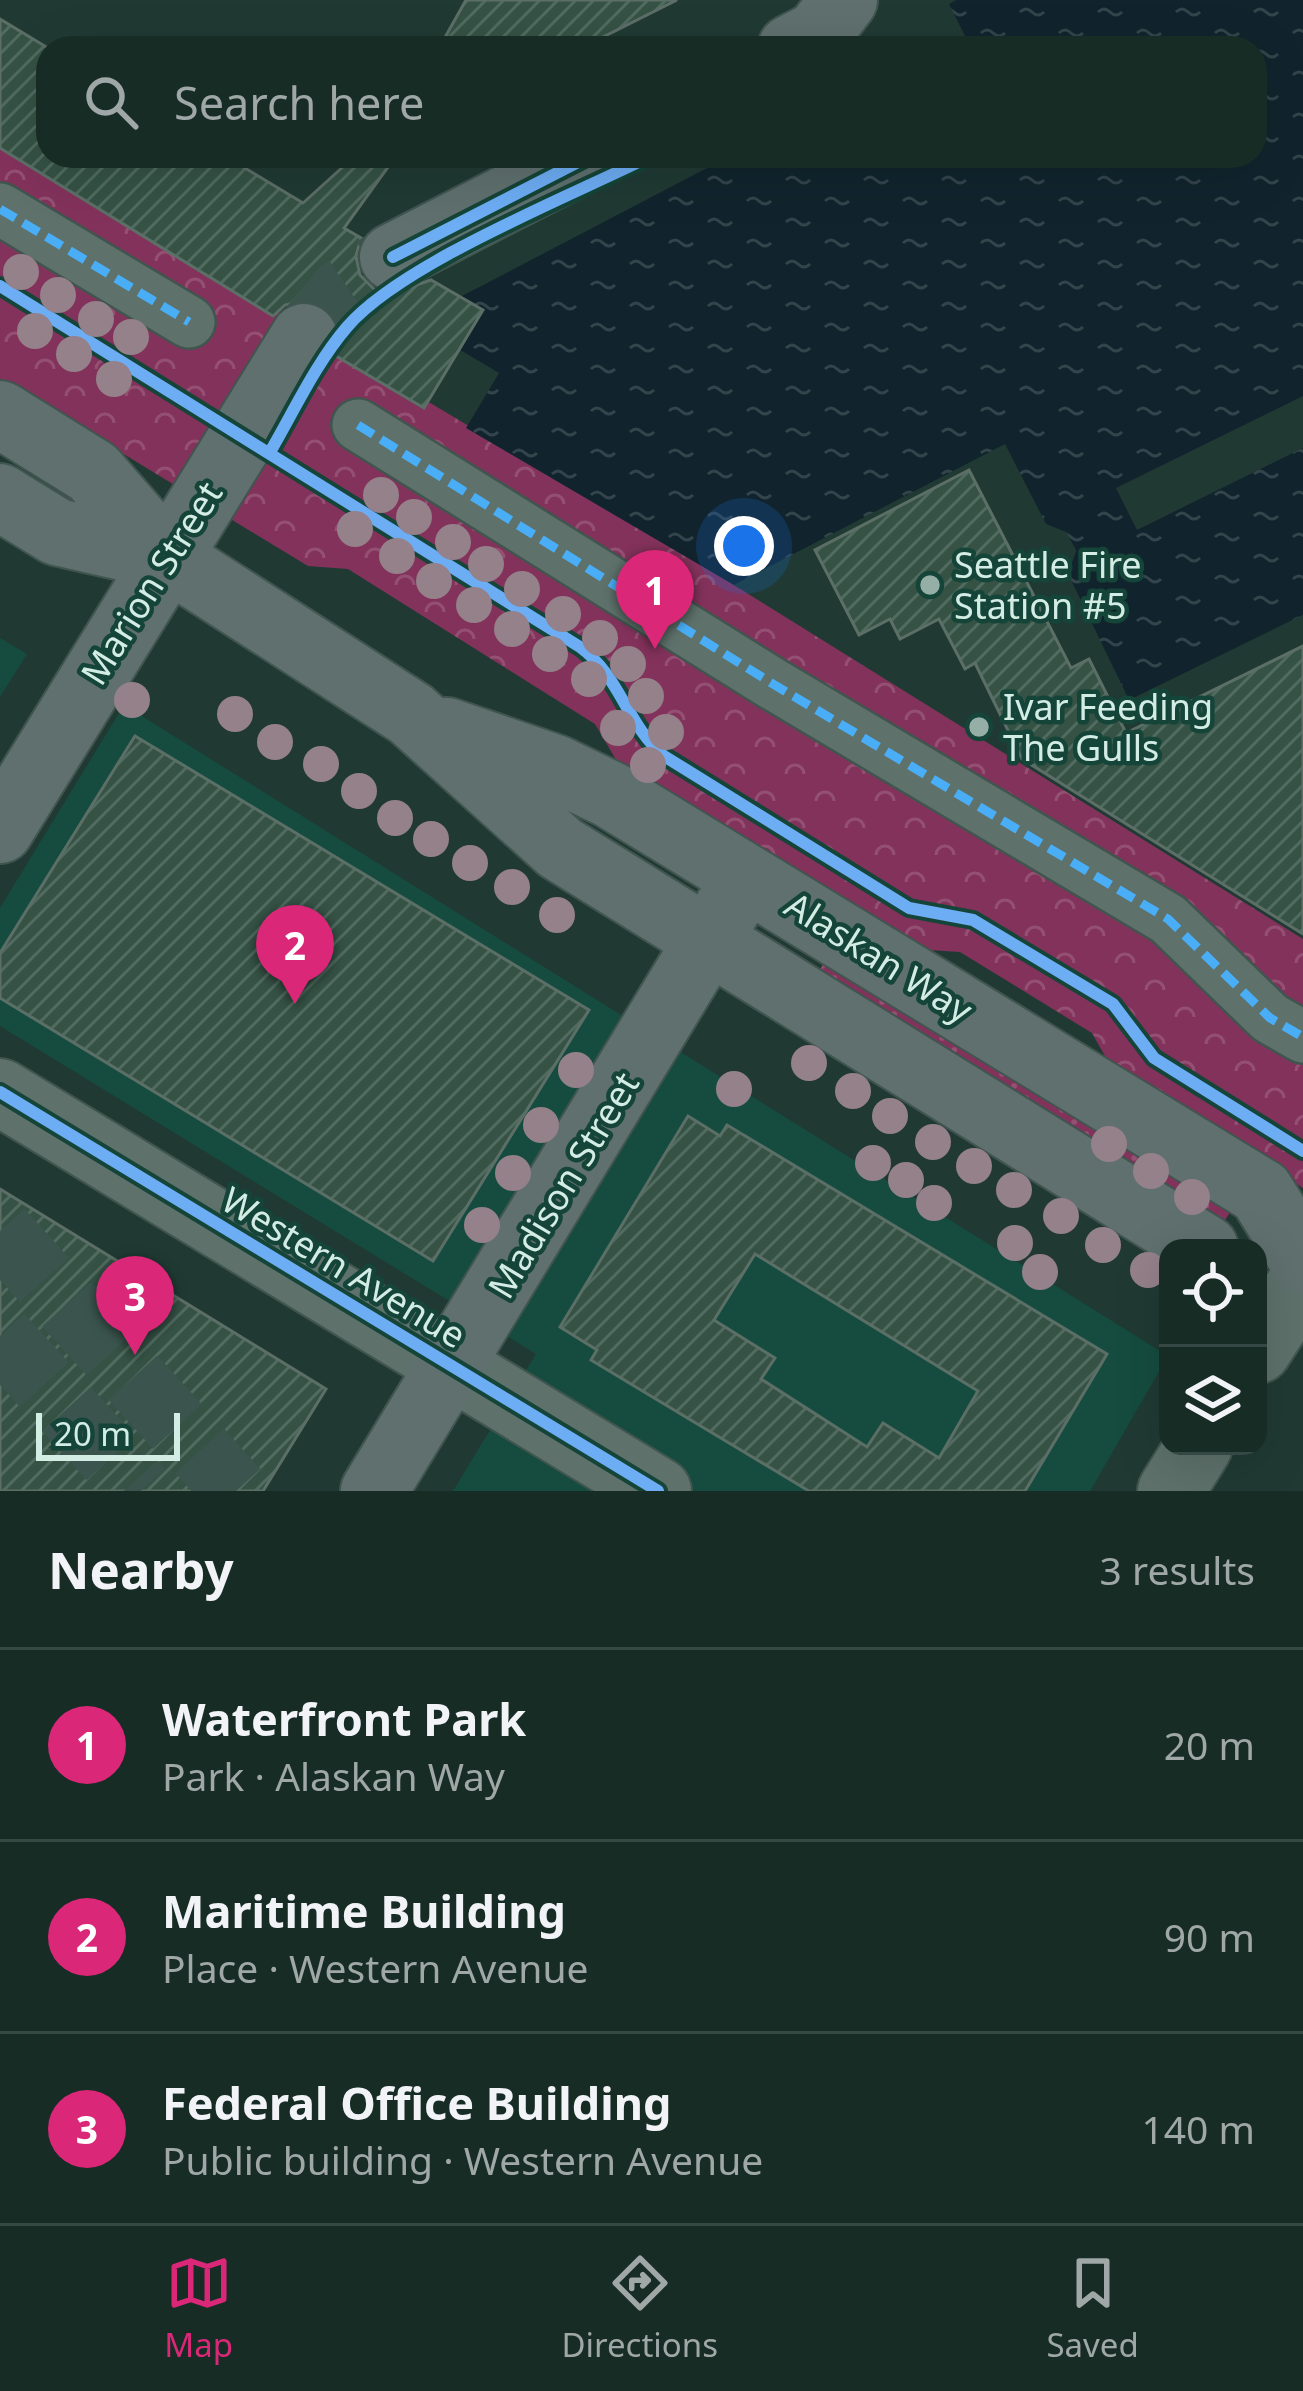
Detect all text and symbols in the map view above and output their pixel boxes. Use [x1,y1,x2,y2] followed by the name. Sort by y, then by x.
[36,36,1267,168] search box
[78,69,144,135] icon: search
[174,72,424,133] text: Search here
[69,472,233,694] street label: Marion Street
[714,516,774,576] your location
[954,540,1142,630] place label: Seattle Fire Station #5
[616,550,694,649] pin: 1
[917,572,943,598] marker: Seattle Fire Station #5
[1003,682,1213,772] place label: Ivar Feeding The Gulls
[966,714,992,740] marker: Ivar Feeding The Gulls
[776,880,982,1034] street label: Alaskan Way
[256,905,334,1004] pin: 2
[476,1063,650,1307] street label: Madison Street
[213,1175,475,1359] street label: Western Avenue
[1159,1239,1267,1455] map controls
[1159,1239,1267,1347] button: locate
[96,1256,174,1355] pin: 3
[1159,1347,1267,1455] button: layers
[36,1407,180,1460] scale bar
[54,1411,131,1456] text: 20 m
[48,1534,234,1604] text: Nearby
[1100,1543,1255,1596] text: 3 results
[162,1688,526,1749] text: Waterfront Park
[76,1718,98,1771] text: 1
[1164,1718,1255,1771] text: 20 m
[162,1749,505,1802] text: Park · Alaskan Way
[162,1880,566,1941] text: Maritime Building
[76,1910,98,1963] text: 2
[1164,1910,1255,1963] text: 90 m
[162,1941,589,1994] text: Place · Western Avenue
[162,2072,671,2133] text: Federal Office Building
[76,2102,98,2155] text: 3
[1141,2102,1255,2155] text: 140 m
[162,2133,763,2186] text: Public building · Western Avenue
[164,2250,233,2367] tab: Map
[561,2250,718,2367] tab: Directions
[1046,2250,1139,2367] tab: Saved

